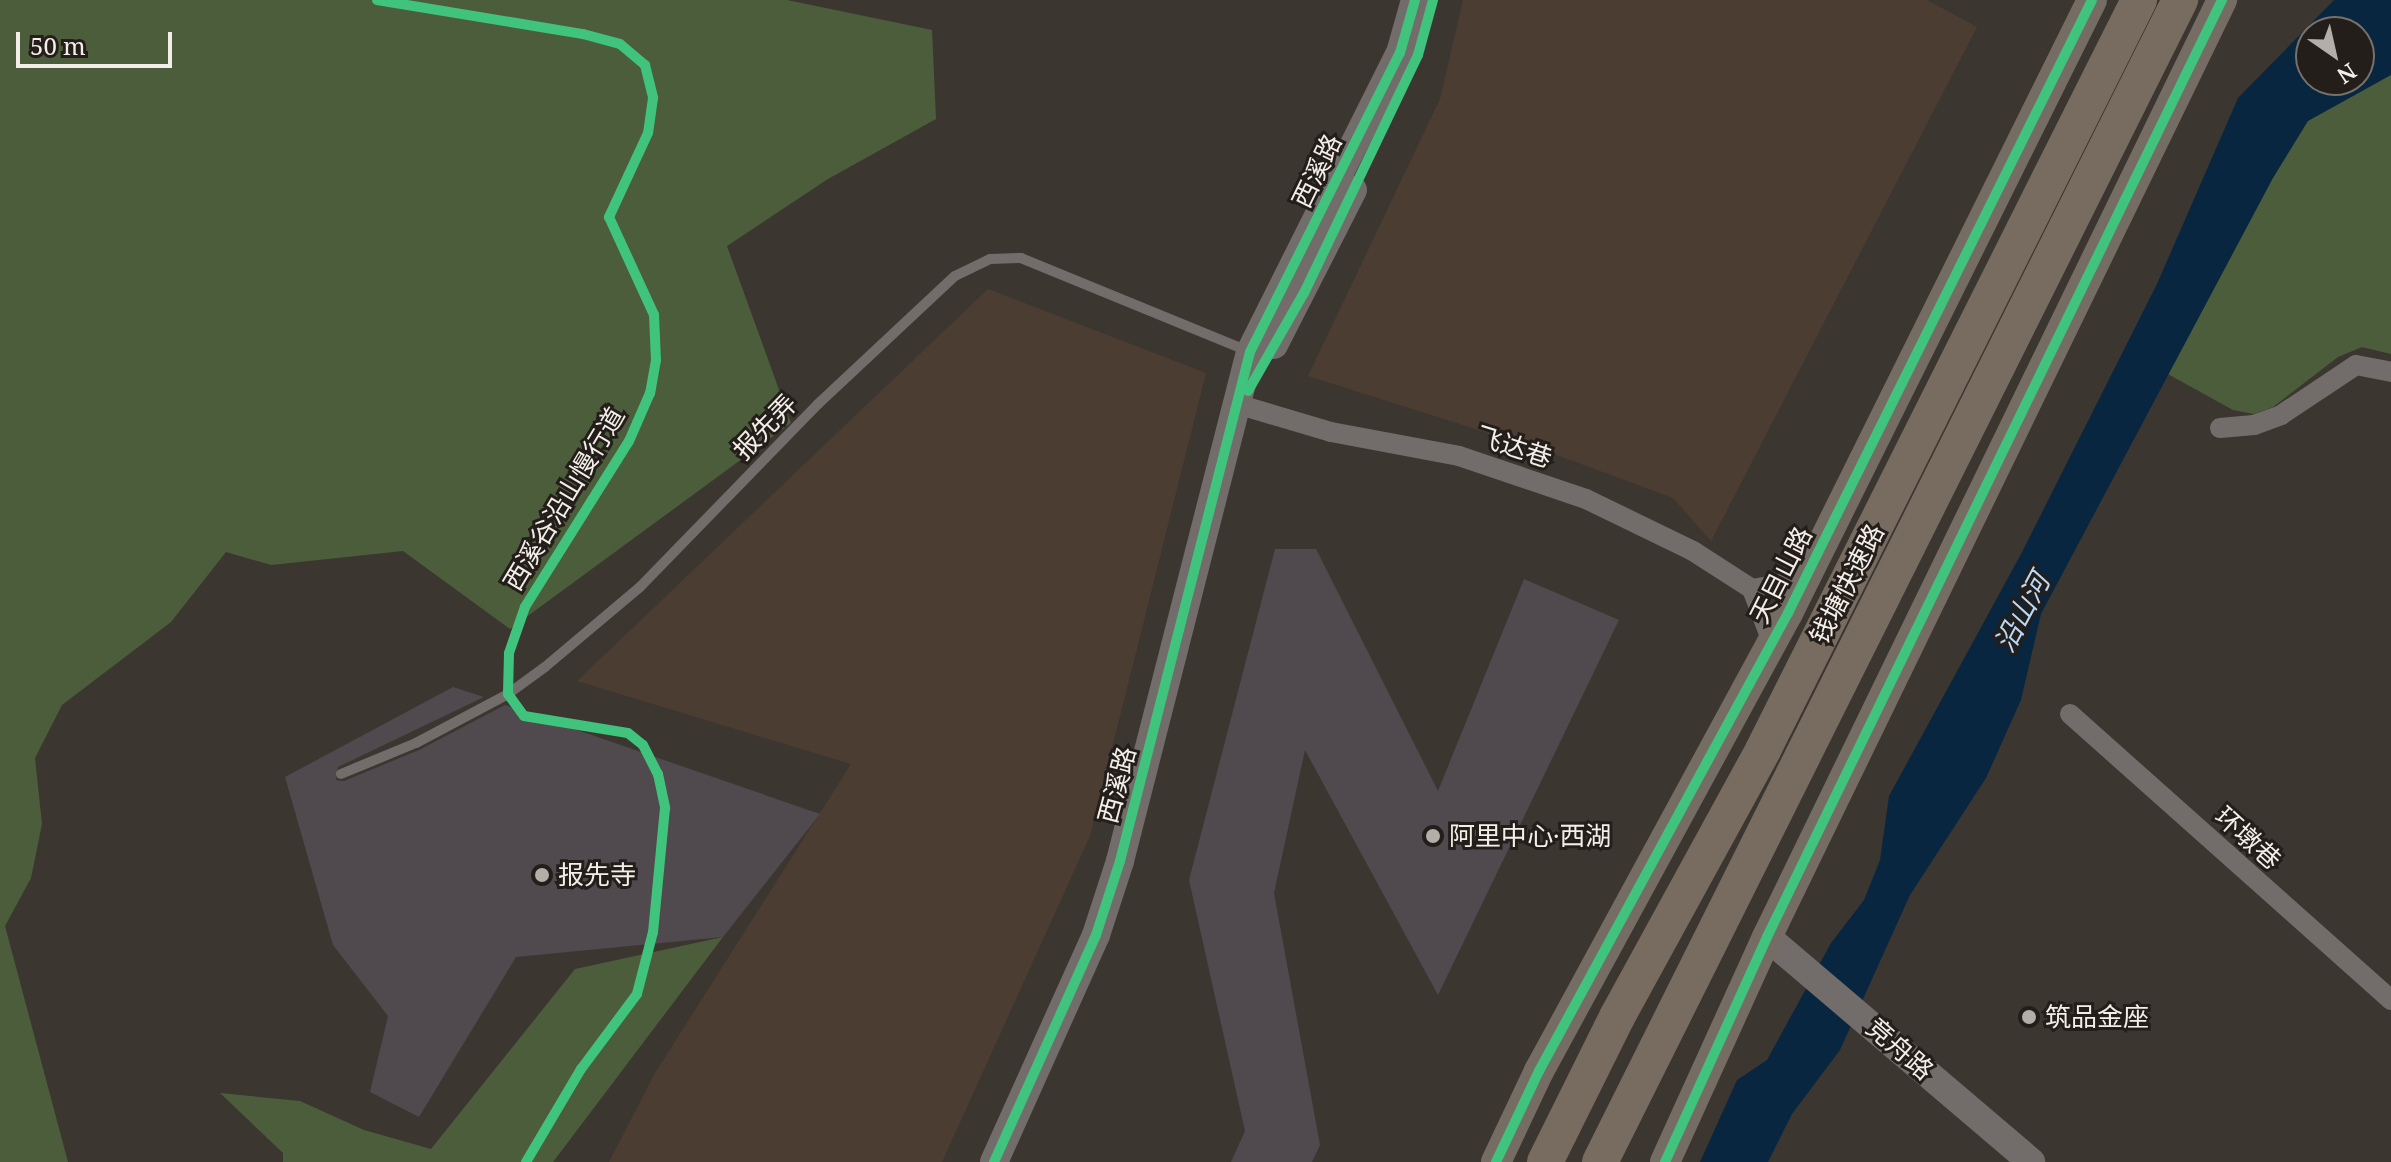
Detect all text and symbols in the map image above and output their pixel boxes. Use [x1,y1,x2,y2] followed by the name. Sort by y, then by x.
[20,16,176,66] scale bar
[2295,16,2375,96] north arrow
[30,29,86,62] text: 50 m
[2332,57,2363,92] text: N
[1286,129,1348,213] street label: 西溪路
[727,388,803,466] street label: 报先弄
[497,402,631,596] street label: 西溪谷沿山慢行道
[1472,420,1556,474] street label: 飞达巷
[1804,519,1890,649] street label: 钱塘快速路
[1743,522,1819,628] street label: 天目山路
[1986,567,2056,657] water label: 沿山河
[1092,743,1142,827] street label: 西溪路
[2209,800,2287,876] street label: 环墩巷
[1449,820,1611,852] place label: 阿里中心·西湖
[1424,827,1442,845] marker: 阿里中心·西湖
[558,859,636,891] place label: 报先寺
[533,866,551,884] marker: 报先寺
[2045,1001,2149,1033] place label: 筑品金座
[2020,1008,2038,1026] marker: 筑品金座
[1860,1012,1940,1086] street label: 竞舟路

